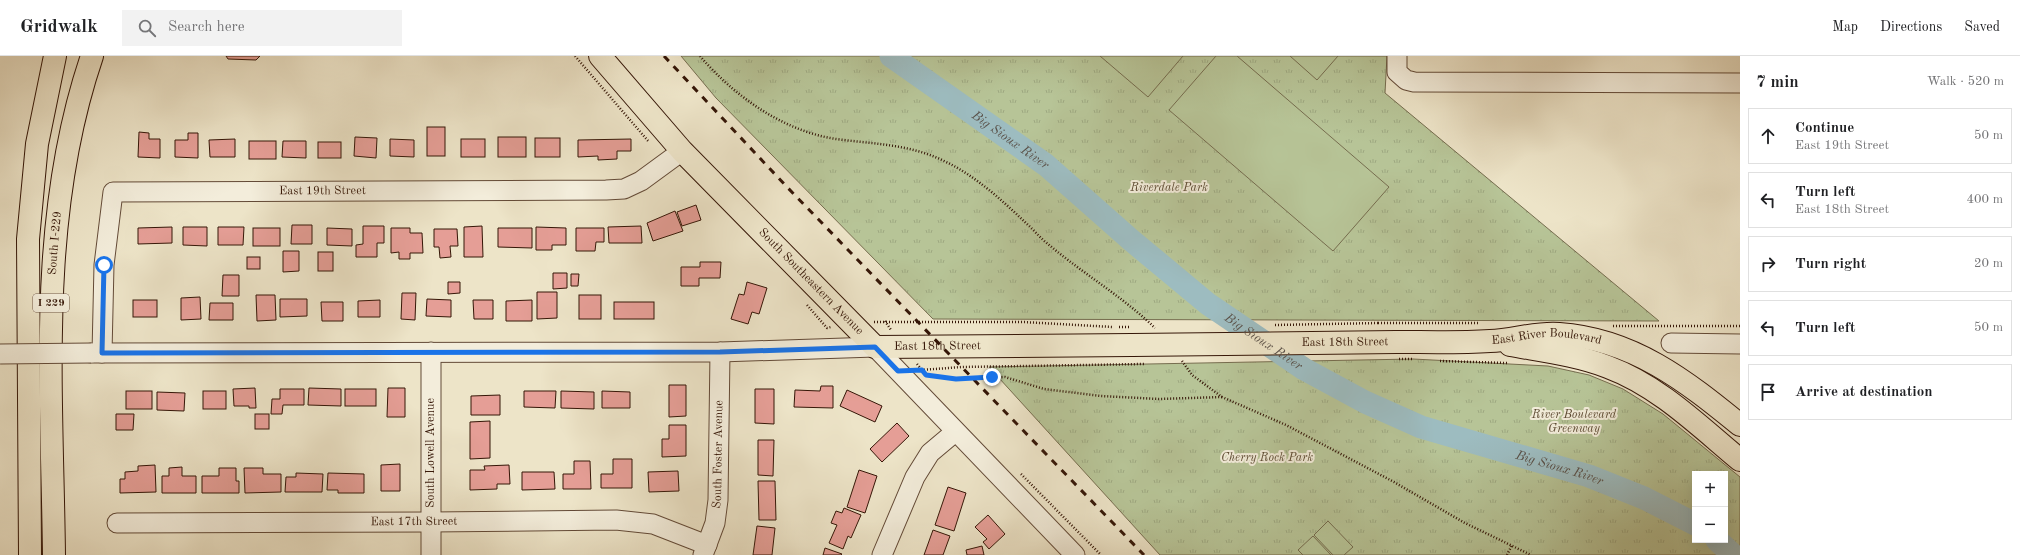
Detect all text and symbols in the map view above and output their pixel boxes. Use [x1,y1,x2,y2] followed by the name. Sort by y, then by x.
[122,10,402,46] search box
[136,17,158,39] icon: search
[20,18,98,37] text: Gridwalk
[168,20,245,35] text: Search here
[1832,20,1858,34] text: Map
[1880,20,1942,34] text: Directions
[1964,20,2000,34] text: Saved
[1756,74,1799,91] text: 7 min
[1927,75,2004,88] text: Walk · 520 m
[969,108,1052,172] water label: Big Sioux River
[1795,121,1854,136] text: Continue
[1757,125,1779,147] icon: ahead
[1974,129,2003,142] text: 50 m
[1795,139,1889,152] text: East 19th Street
[1129,182,1208,194] park label: Riverdale Park
[279,185,366,197] street label: East 19th Street
[1795,185,1855,200] text: Turn left
[1757,189,1779,211] icon: left
[1966,193,2003,206] text: 400 m
[1795,203,1889,216] text: East 18th Street
[47,211,64,275] street label: South I-229
[756,226,866,338] street label: South Southeastern Avenue
[1757,253,1779,275] icon: right
[95,256,113,274] route start
[1795,257,1866,272] text: Turn right
[1974,257,2003,270] text: 20 m
[33,294,69,312] road number: I 229
[1221,310,1305,373] water label: Big Sioux River
[1757,317,1779,339] icon: left
[1795,321,1855,336] text: Turn left
[1974,321,2003,334] text: 50 m
[1491,328,1603,347] street label: East River Boulevard
[1301,336,1389,349] street label: East 18th Street
[894,340,981,353] street label: East 18th Street
[983,368,1001,386] route end
[1757,381,1779,403] icon: arrive
[1795,385,1933,400] text: Arrive at destination
[425,398,437,508] street label: South Lowell Avenue
[711,400,725,509] street label: South Foster Avenue
[1531,409,1617,435] park label: River Boulevard Greenway
[1513,448,1606,488] water label: Big Sioux River
[1221,452,1313,464] park label: Cherry Rock Park
[1692,471,1728,543] map controls
[1692,471,1728,507] button: +
[1692,507,1728,543] button: −
[371,516,458,528] street label: East 17th Street

